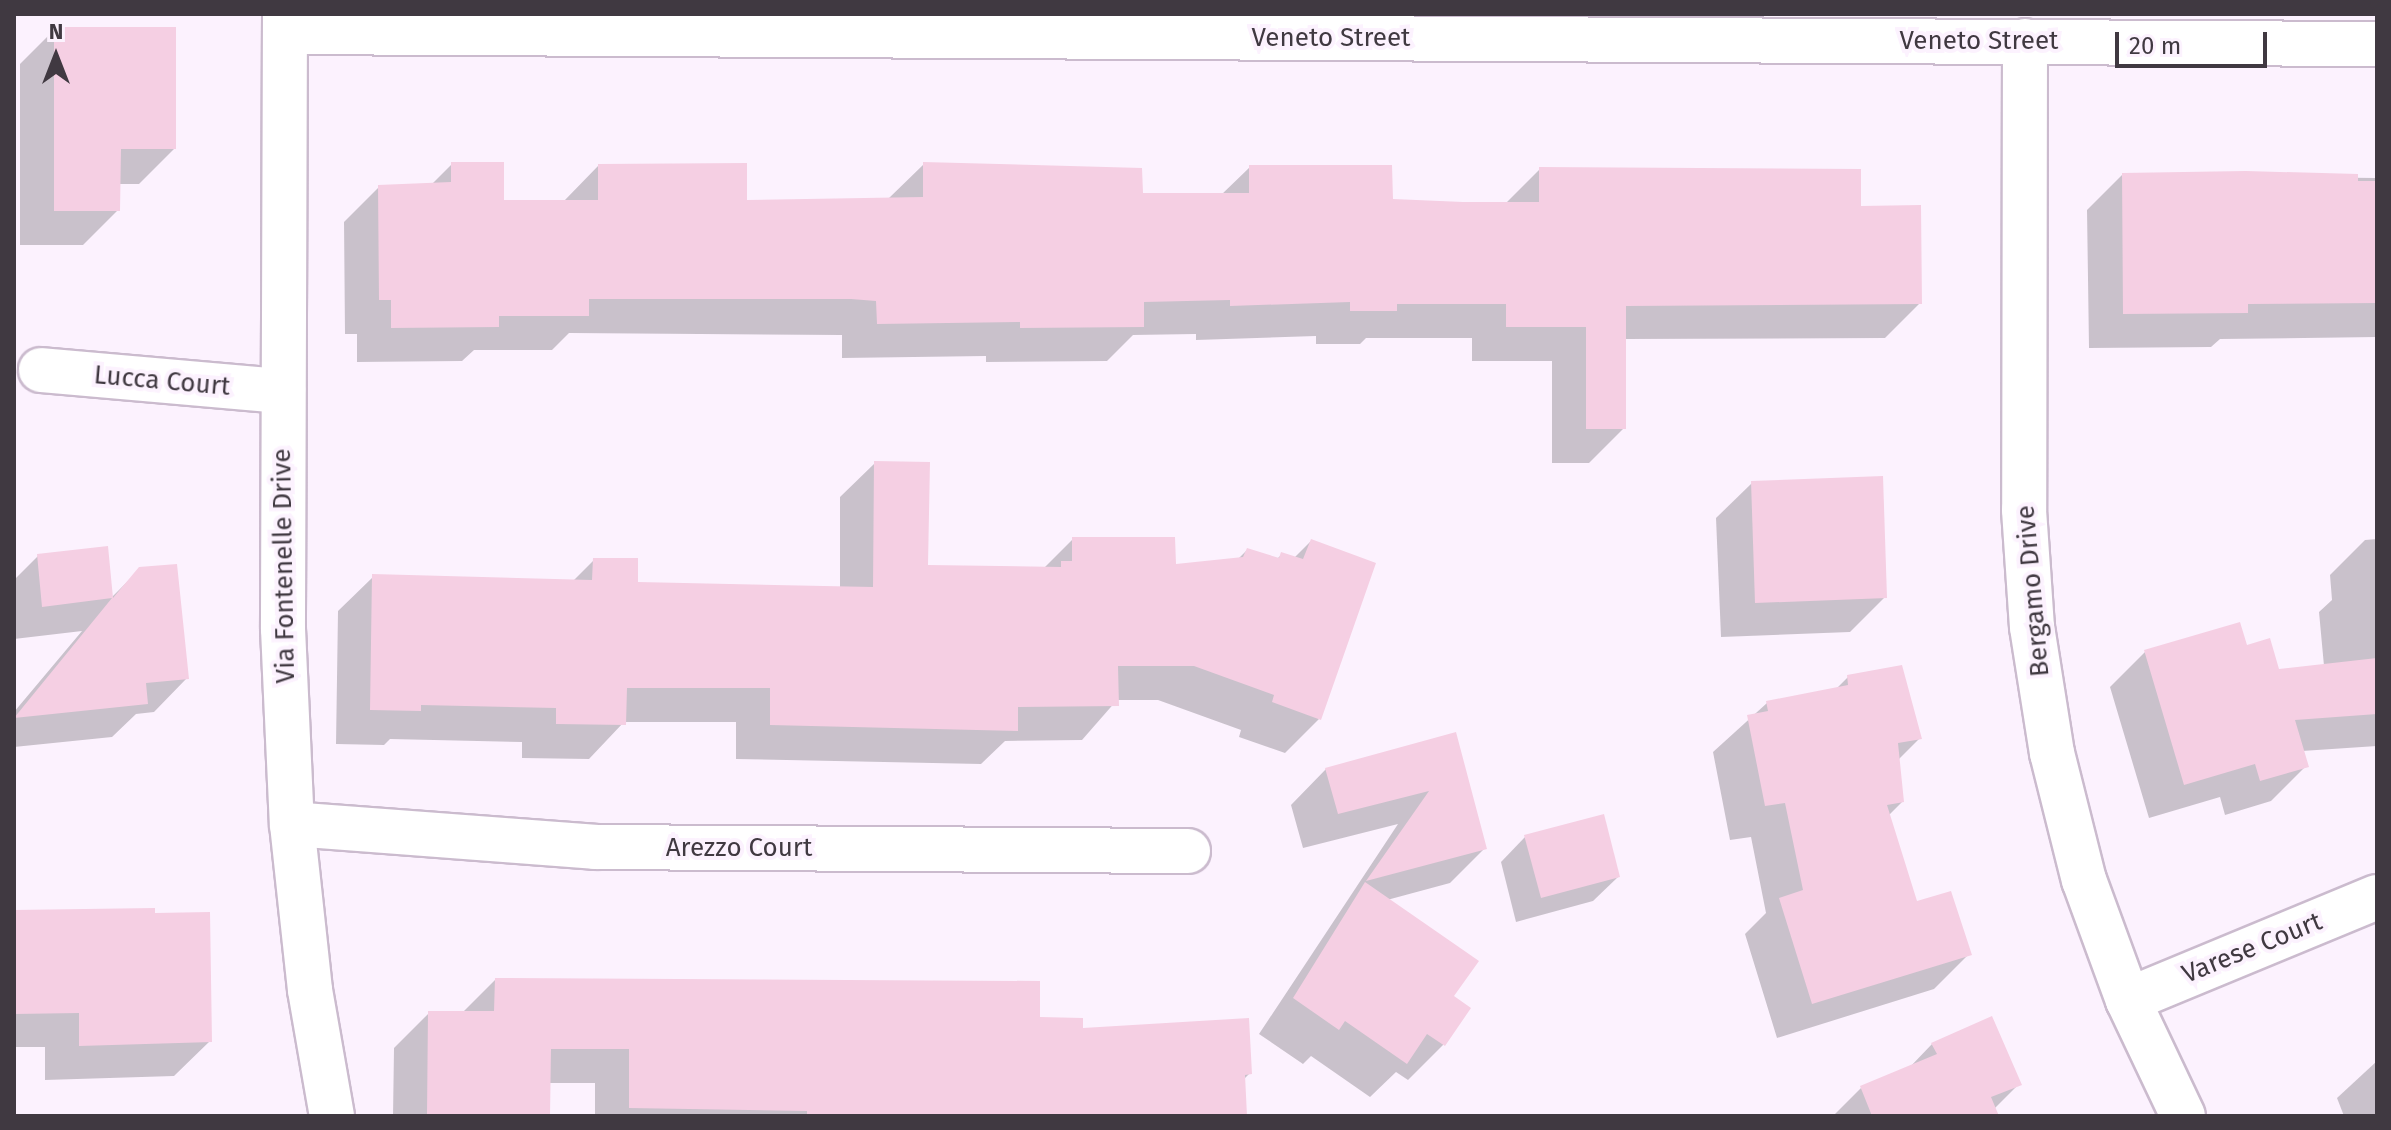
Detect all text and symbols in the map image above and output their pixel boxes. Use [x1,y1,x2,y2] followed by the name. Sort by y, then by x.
[16,16,96,96] north arrow
[2119,16,2271,66] scale bar
[49,18,63,45] text: N
[1252,22,1410,54] street label: Veneto Street
[1900,25,2058,57] street label: Veneto Street
[2129,32,2181,60] text: 20 m
[93,360,231,402] street label: Lucca Court
[266,448,302,684] street label: Via Fontenelle Drive
[2010,504,2056,678] street label: Bergamo Drive
[666,832,812,864] street label: Arezzo Court
[2178,906,2326,990] street label: Varese Court

